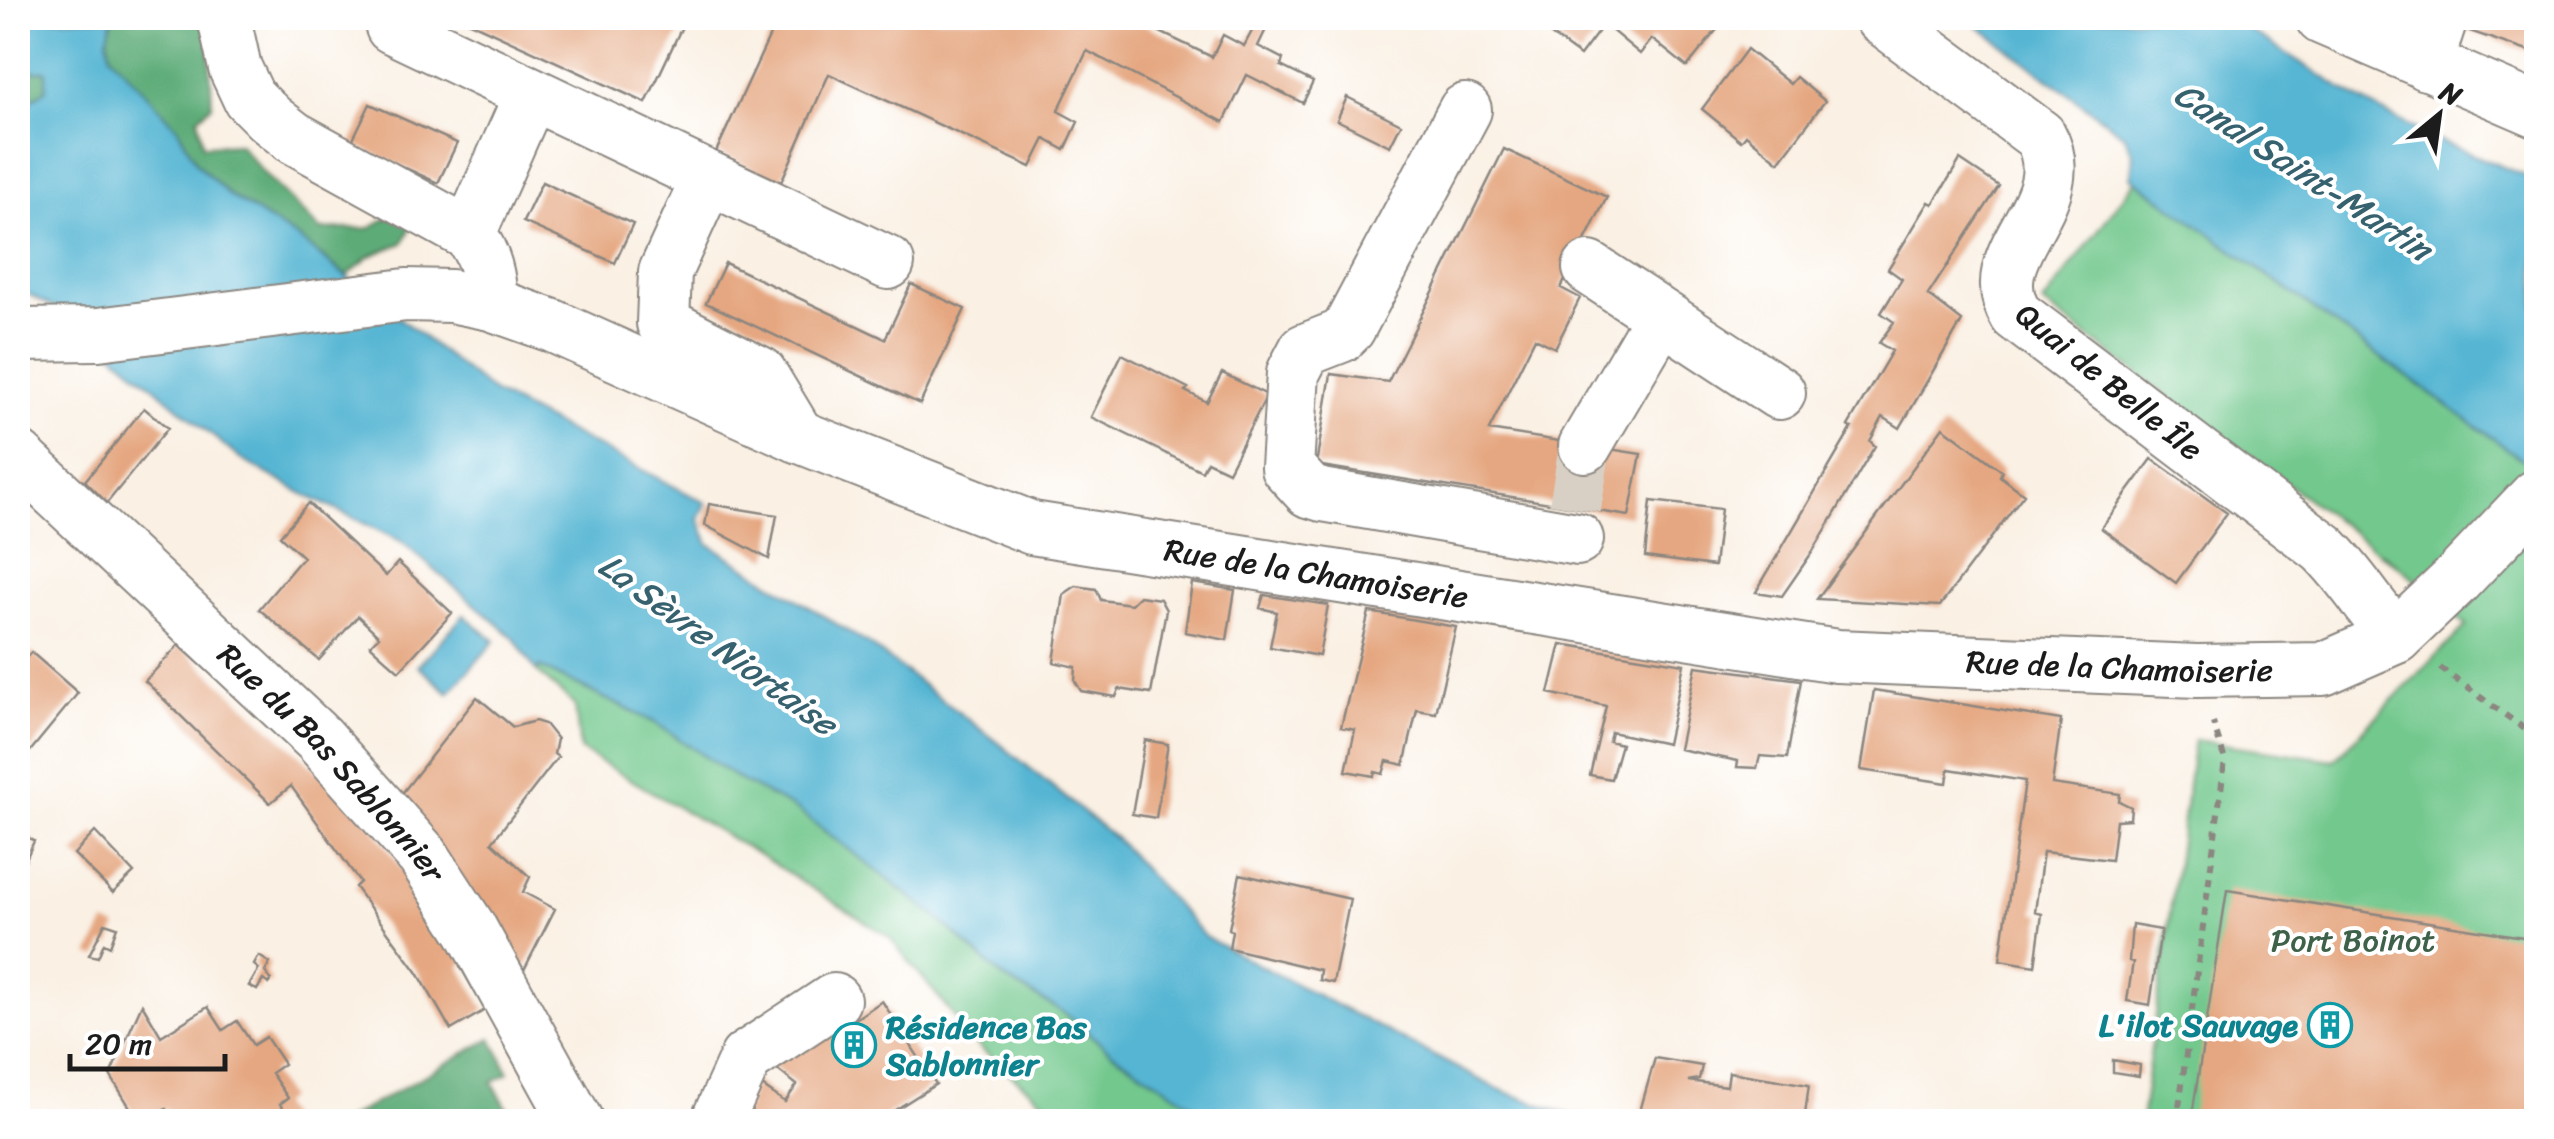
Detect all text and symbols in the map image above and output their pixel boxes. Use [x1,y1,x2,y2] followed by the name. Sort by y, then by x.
[2161,64,2447,280] water label: Canal Saint-Martin
[2389,65,2489,165] north arrow
[2430,67,2472,120] text: N
[2002,288,2216,476] street label: Quai de Belle Île
[1160,521,1473,625] street label: Rue de la Chamoiserie
[585,536,853,754] water label: La Sèvre Niortaise
[203,628,462,895] street label: Rue du Bas Sablonnier
[1965,633,2274,700] street label: Rue de la Chamoiserie
[2271,912,2435,969] park label: Port Boinot
[2099,997,2299,1054] place label: L'ilot Sauvage
[885,999,1088,1093] place label: Résidence Bas Sablonnier
[2307,1002,2353,1048] building icon: L'ilot Sauvage
[70,1009,225,1071] scale bar
[85,1017,152,1071] text: 20 m
[831,1022,877,1068] building icon: Résidence Bas Sablonnier

